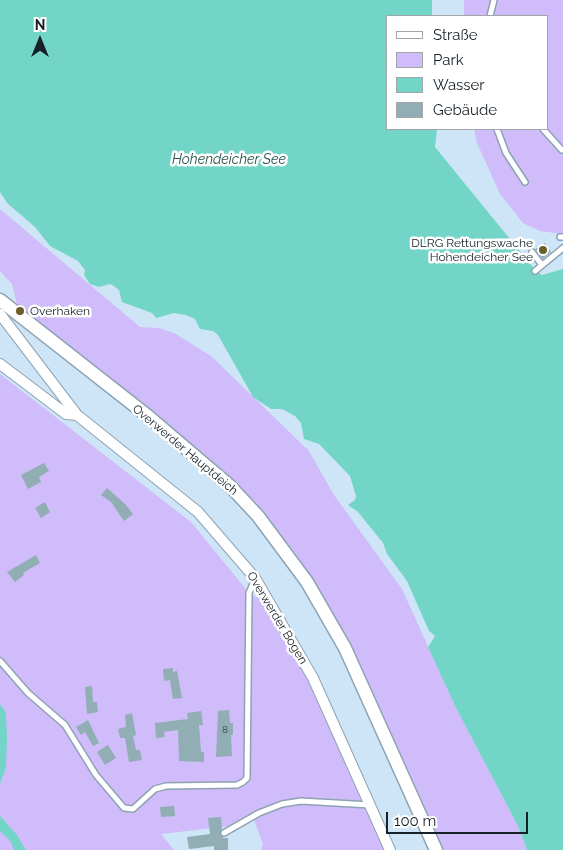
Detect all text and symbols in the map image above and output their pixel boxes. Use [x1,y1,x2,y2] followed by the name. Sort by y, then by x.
[15,15,65,65] north arrow
[386,15,548,130] legend
[35,17,45,33] text: N
[433,26,477,44] text: Straße
[433,51,464,69] text: Park
[433,76,485,94] text: Wasser
[433,101,497,119] text: Gebäude
[172,152,286,168] water label: Hohendeicher See
[411,236,533,264] place label: DLRG Rettungswache Hohendeicher See
[537,244,549,256] marker: DLRG Rettungswache Hohendeicher See
[30,304,90,318] place label: Overhaken
[14,305,26,317] marker: Overhaken
[129,402,241,498] street label: Overwerder Hauptdeich
[244,569,310,667] street label: Overwerder Bogen
[222,724,228,736] house number: 8
[388,802,530,834] scale bar
[394,812,436,830] text: 100 m

